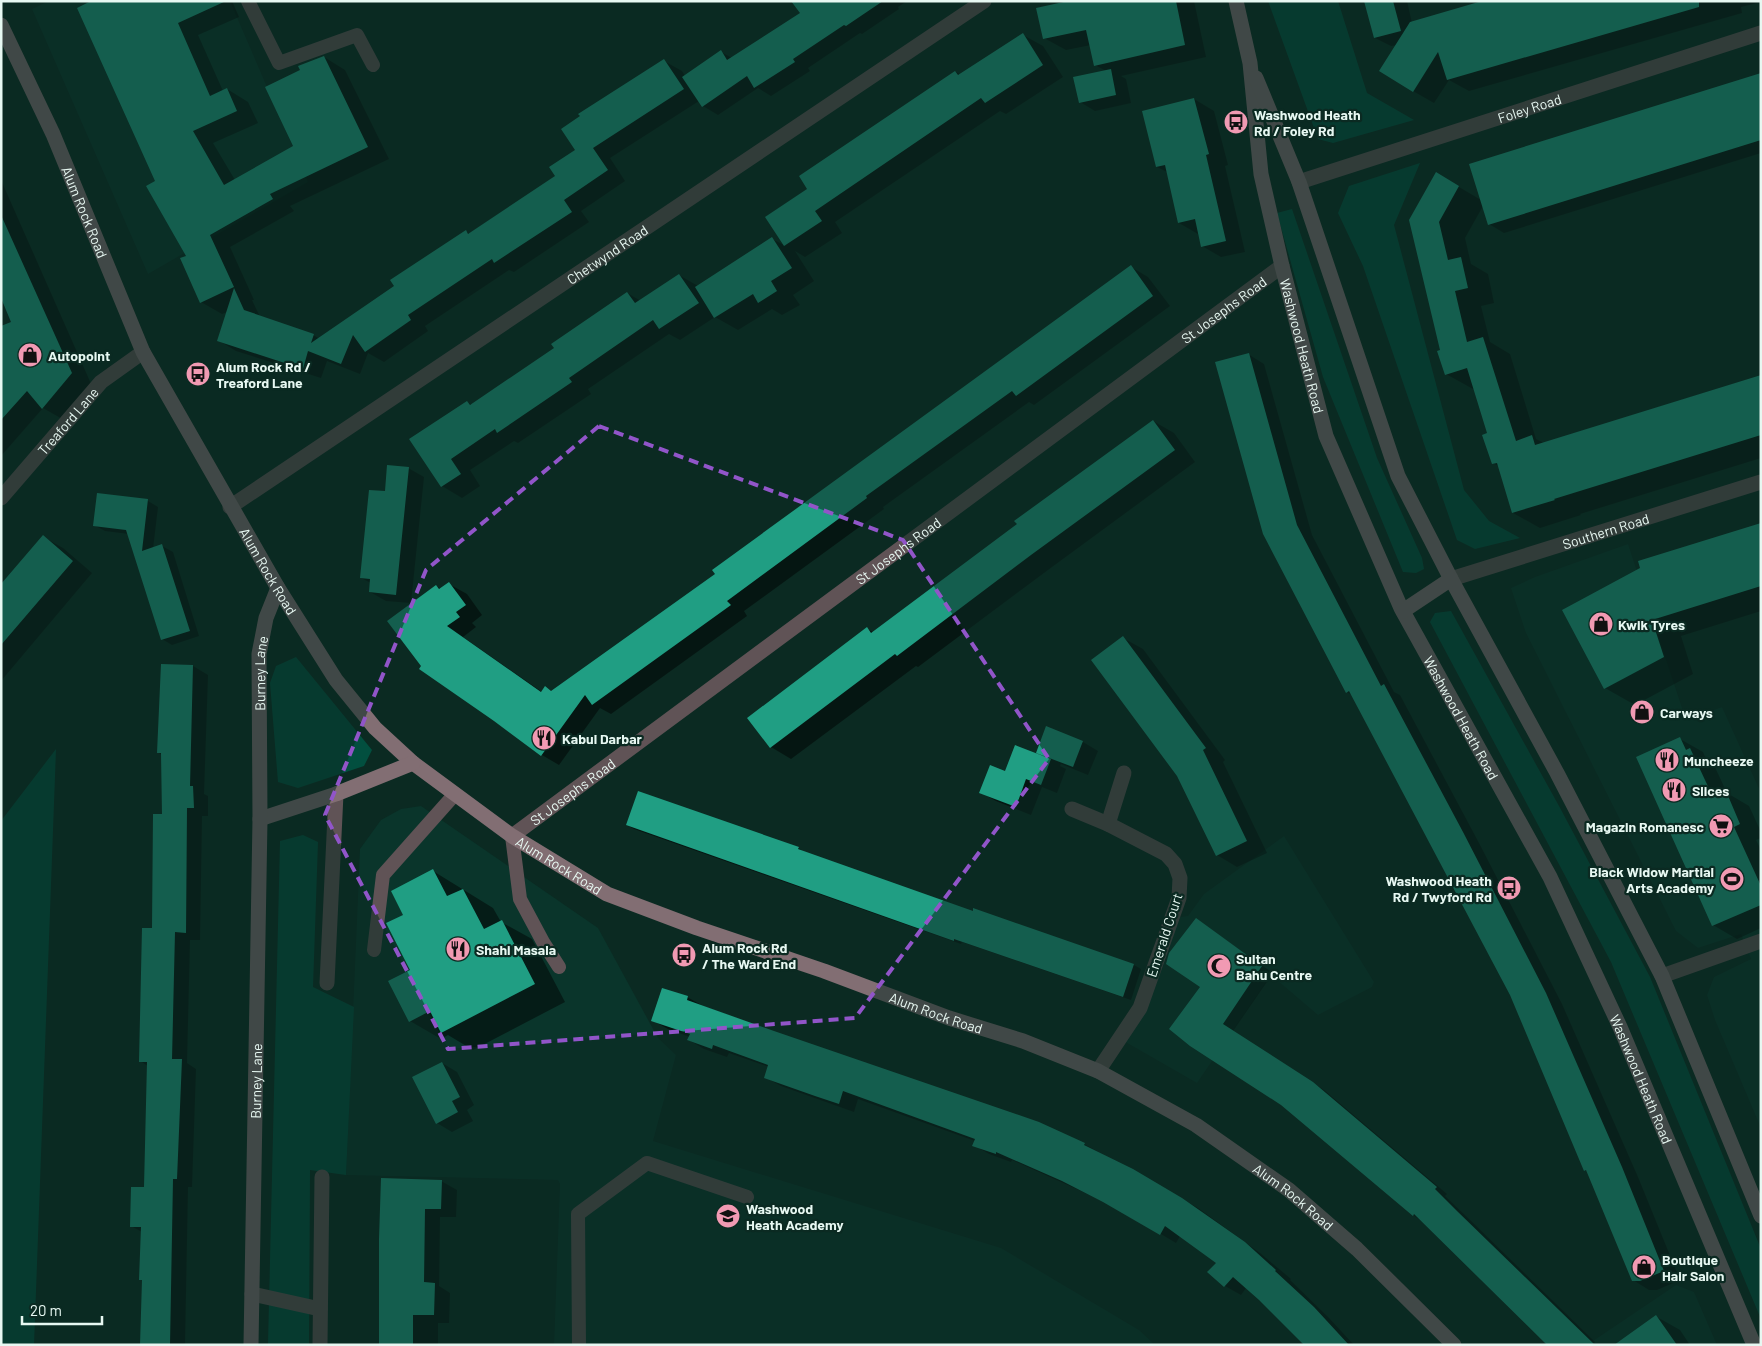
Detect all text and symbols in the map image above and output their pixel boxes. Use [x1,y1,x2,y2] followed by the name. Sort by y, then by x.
[1495,90,1563,126] street label: Foley Road
[1254,106,1361,139] place label: Washwood Heath Rd / Foley Rd
[1223,109,1249,135] bus stop icon: Washwood Heath Rd / Foley Rd
[59,163,112,260] street label: Alum Rock Road
[563,221,651,287] street label: Chetwynd Road
[1177,272,1269,347] street label: St Josephs Road
[1277,277,1328,415] street label: Washwood Heath Road
[17,342,43,368] shop icon: Autopoint
[48,347,110,364] place label: Autopoint
[216,358,311,391] place label: Alum Rock Rd / Treaford Lane
[185,361,211,387] bus stop icon: Alum Rock Rd / Treaford Lane
[34,383,102,458] street label: Treaford Lane
[1560,509,1651,552] street label: Southern Road
[852,513,944,588] street label: St Josephs Road
[237,524,301,617] street label: Alum Rock Road
[1588,611,1614,637] shop icon: Kwik Tyres
[1618,616,1685,633] place label: Kwik Tyres
[250,634,271,711] street label: Burney Lane
[1421,653,1503,782] street label: Washwood Heath Road
[1629,699,1655,725] shop icon: Carways
[1660,704,1713,721] place label: Carways
[531,725,557,751] restaurant icon: Kabul Darbar
[562,730,643,747] place label: Kabul Darbar
[1654,747,1680,773] restaurant icon: Muncheeze
[1684,752,1754,769] place label: Muncheeze
[526,754,618,829] street label: St Josephs Road
[1661,777,1687,803] restaurant icon: Slices
[1692,782,1729,799] place label: Slices
[1708,813,1734,839] supermarket icon: Magazin Romanesc
[1586,818,1704,835] place label: Magazin Romanesc
[513,832,605,898] street label: Alum Rock Road
[1589,863,1714,896] place label: Black Widow Martial Arts Academy
[1719,866,1745,892] sports icon: Black Widow Martial Arts Academy
[1385,872,1492,905] place label: Washwood Heath Rd / Twyford Rd
[1496,875,1522,901] bus stop icon: Washwood Heath Rd / Twyford Rd
[1142,891,1186,979] street label: Emerald Court
[445,936,471,962] restaurant icon: Shahi Masala
[702,939,796,972] place label: Alum Rock Rd / The Ward End
[476,941,556,958] place label: Shahi Masala
[671,942,697,968] bus stop icon: Alum Rock Rd / The Ward End
[1236,950,1312,983] place label: Sultan Bahu Centre
[1206,953,1232,979] mosque icon: Sultan Bahu Centre
[887,988,985,1037] street label: Alum Rock Road
[1607,1012,1677,1146] street label: Washwood Heath Road
[246,1043,265,1119] street label: Burney Lane
[1250,1159,1337,1233] street label: Alum Rock Road
[746,1200,843,1233] place label: Washwood Heath Academy
[715,1203,741,1229] school or university icon: Washwood Heath Academy
[1662,1251,1724,1284] place label: Boutique Hair Salon
[1631,1254,1657,1280] shop icon: Boutique Hair Salon
[22,1294,102,1326] scale bar
[30,1301,62,1319] text: 20 m

